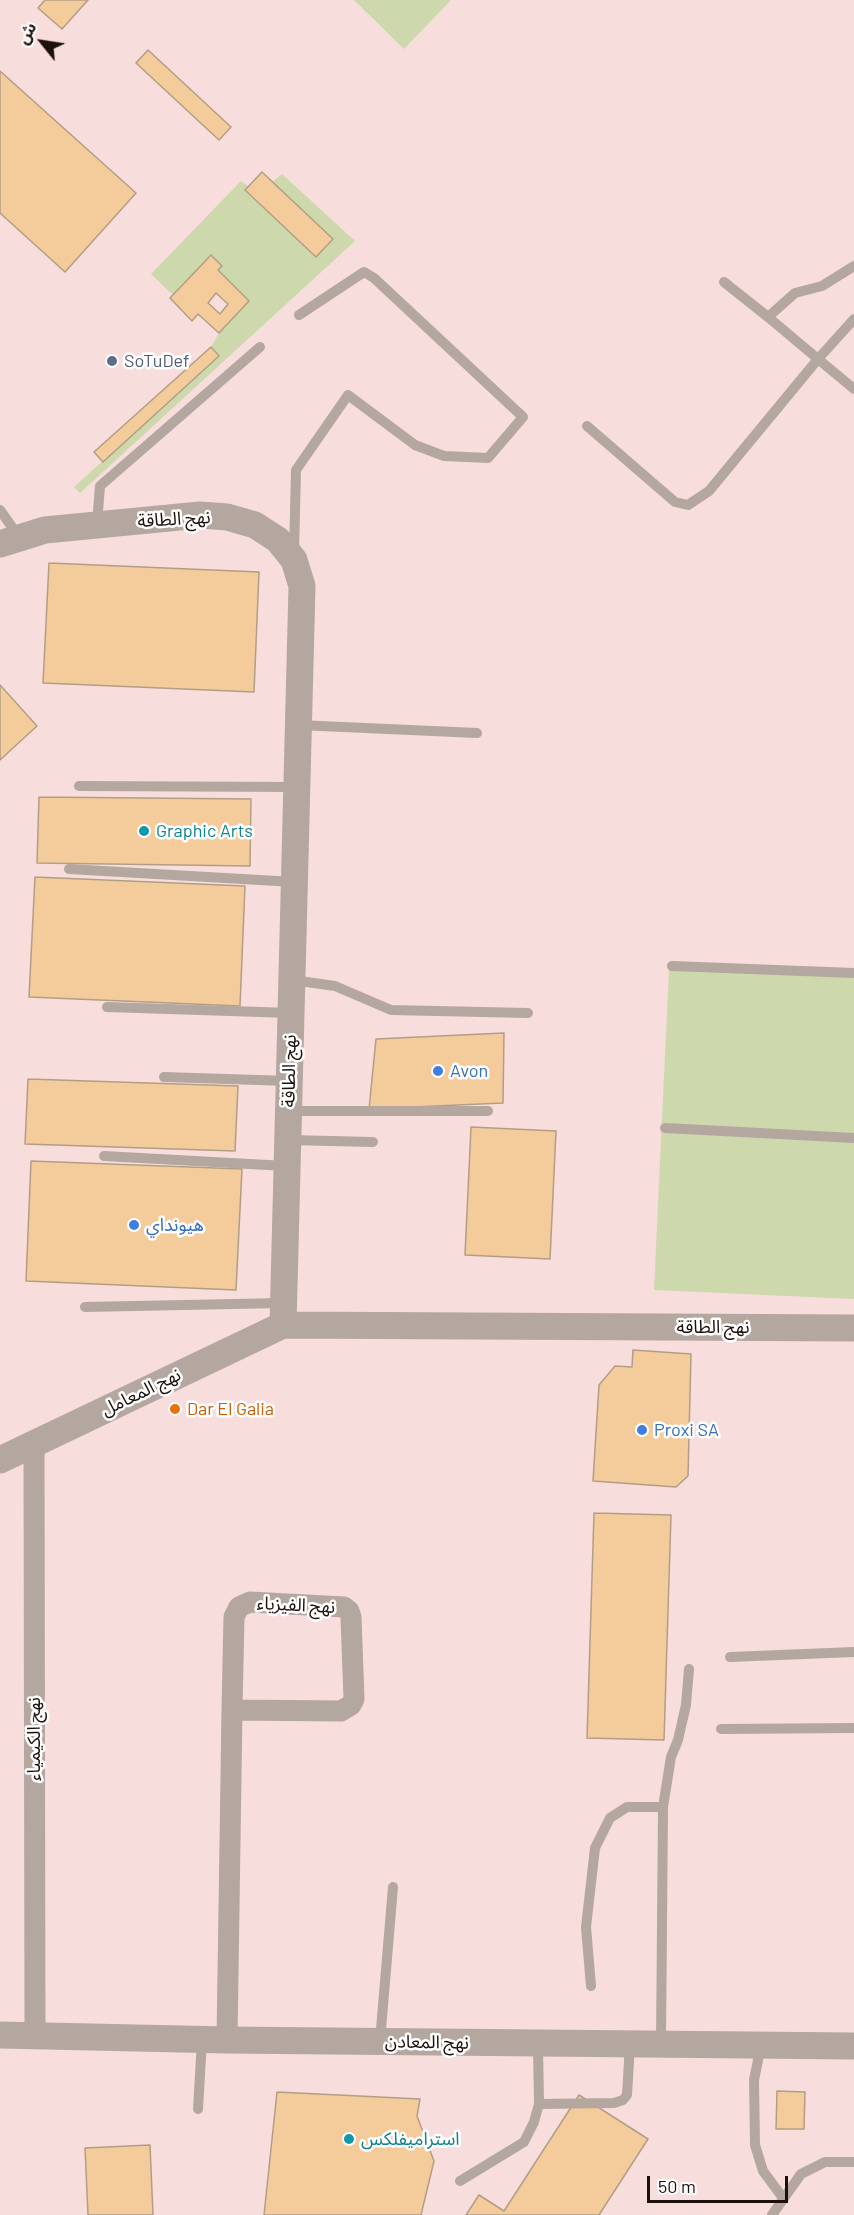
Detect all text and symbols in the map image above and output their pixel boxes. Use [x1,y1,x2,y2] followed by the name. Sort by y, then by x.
[12,12,72,72] north arrow
[12,19,40,47] text: ش
[124,350,189,372] place label: SoTuDef
[105,354,119,368] marker: SoTuDef
[137,506,211,532] street label: نهج الطاقة
[156,820,253,842] place label: Graphic Arts
[137,824,151,838] marker: Graphic Arts
[278,1034,300,1108] street label: نهج الطاقة
[450,1060,488,1082] place label: Avon
[431,1064,445,1078] marker: Avon
[146,1214,204,1236] place label: هيونداي
[127,1218,141,1232] marker: هيونداي
[676,1316,750,1338] street label: نهج الطاقة
[98,1363,184,1421] street label: نهج المعامل
[187,1398,274,1420] place label: Dar El Galia
[168,1402,182,1416] marker: Dar El Galia
[654,1419,719,1441] place label: Proxi SA
[635,1423,649,1437] marker: Proxi SA
[256,1592,336,1618] street label: نهج الفيزياء
[23,1697,45,1781] street label: نهج الكيمياء
[385,2030,469,2054] street label: نهج المعادن
[361,2128,460,2150] place label: استراميفلكس
[342,2132,356,2146] marker: استراميفلكس
[650,2164,791,2202] scale bar
[658,2175,696,2197] text: 50 m

